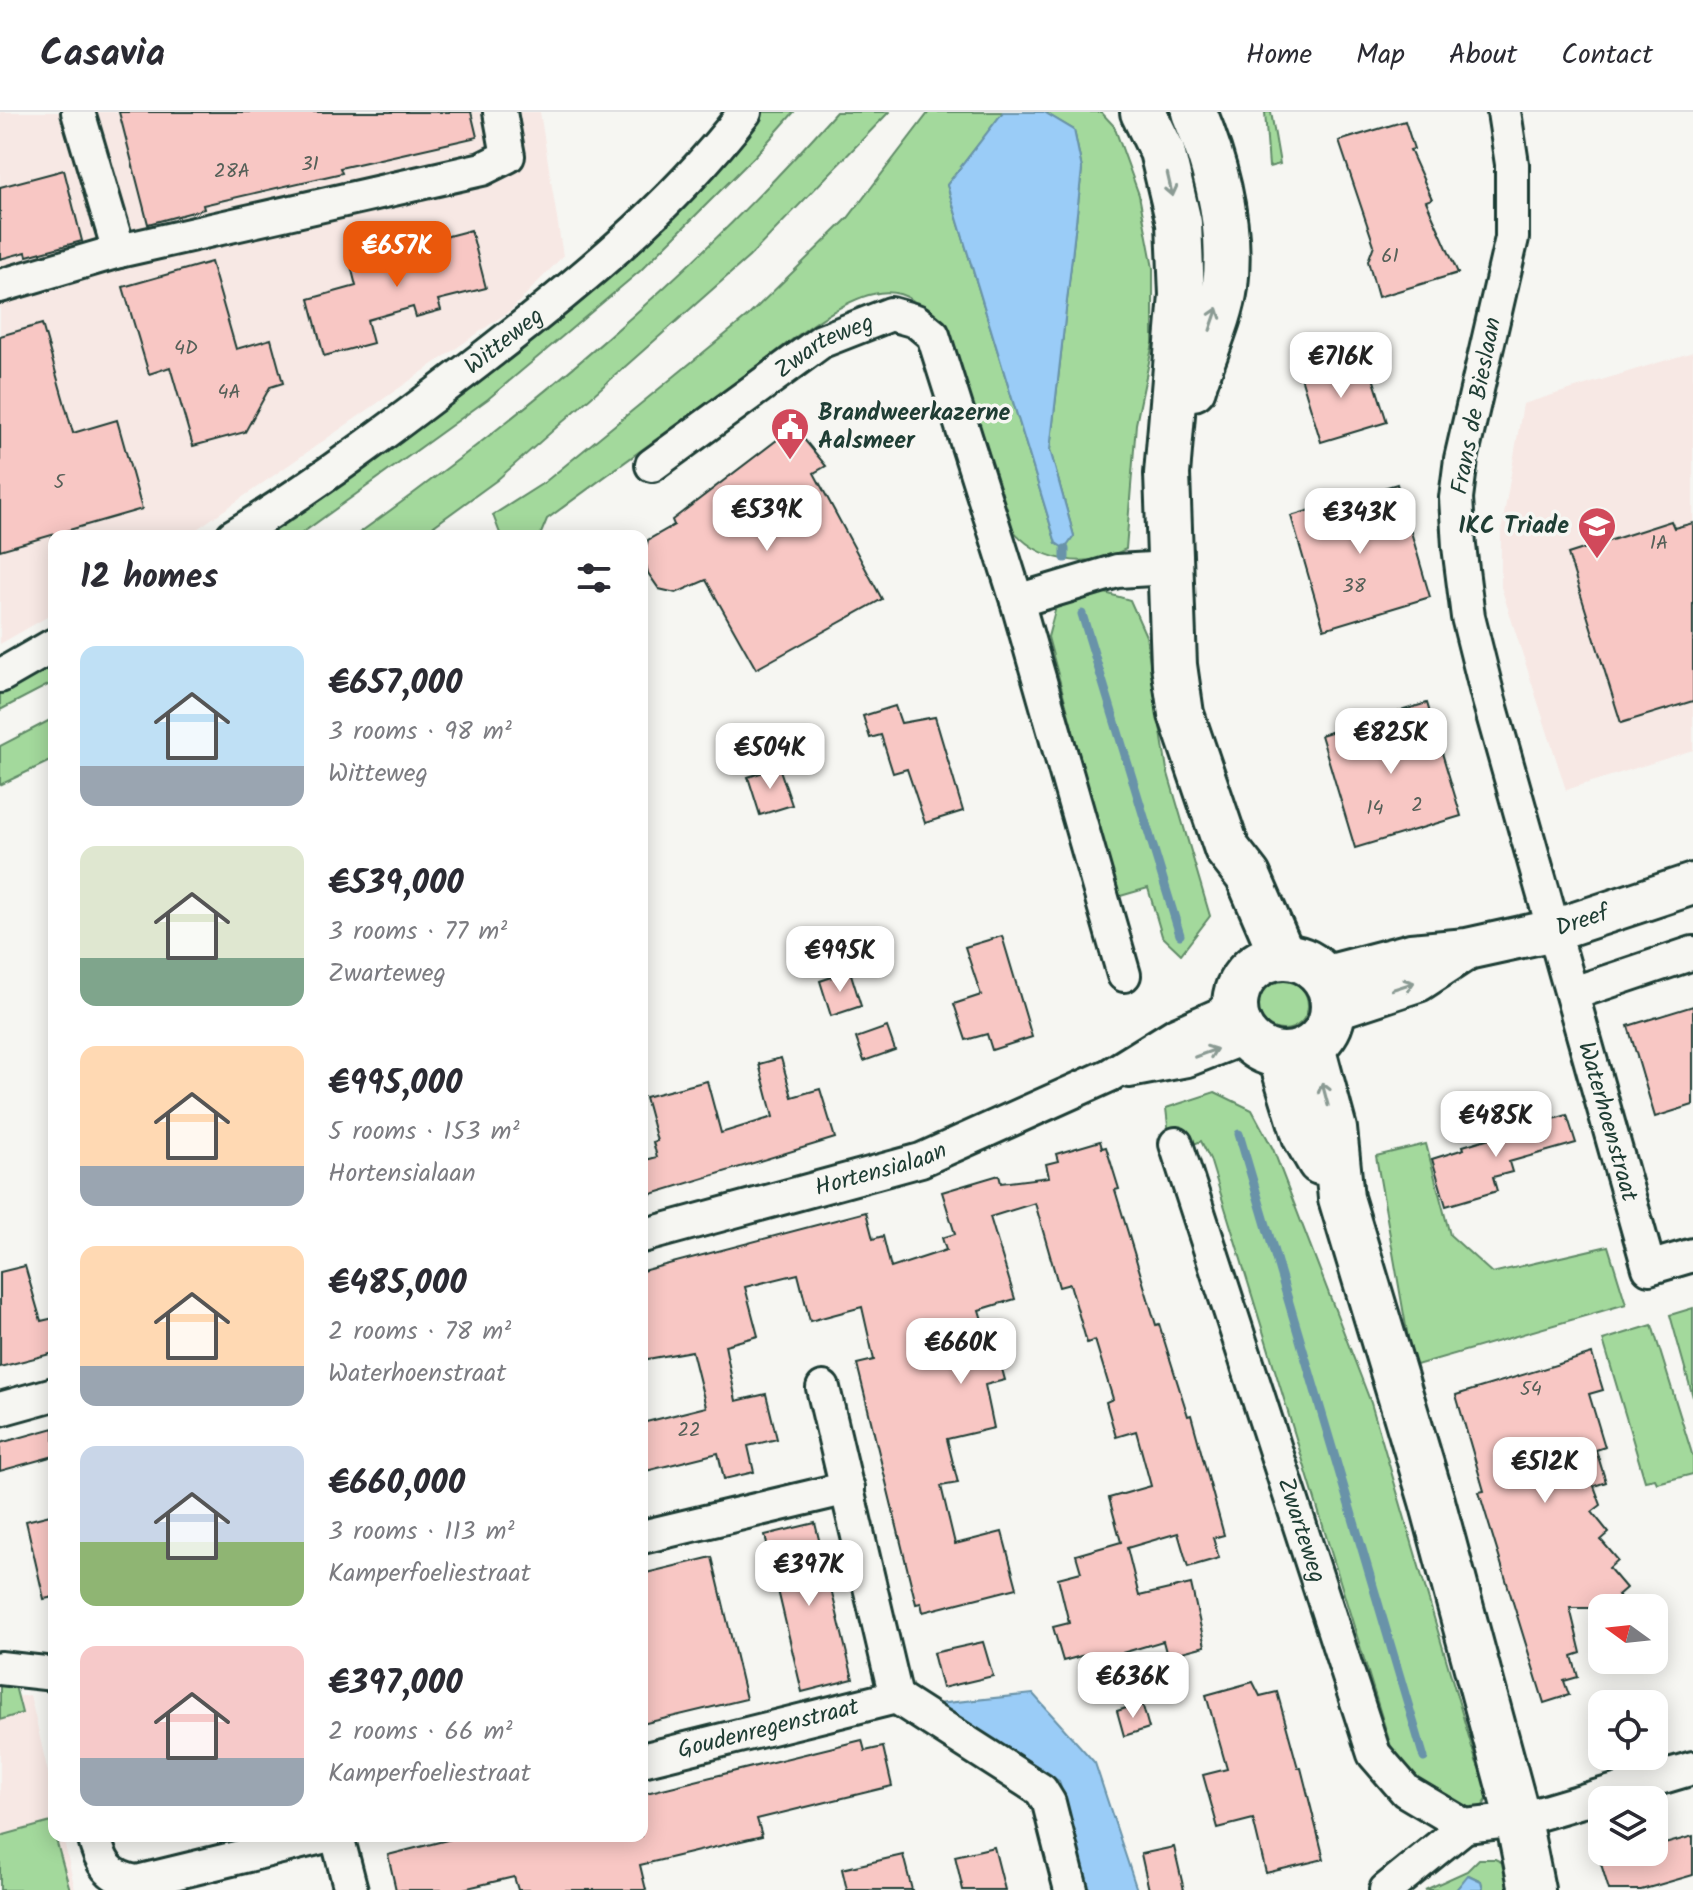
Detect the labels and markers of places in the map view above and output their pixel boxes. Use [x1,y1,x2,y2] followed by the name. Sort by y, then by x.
[341,221,453,289] pin: €657K
[1285,332,1397,400] pin: €716K
[818,394,1011,461] place label: Brandweerkazerne Aalsmeer
[769,406,811,461] public building icon: Brandweerkazerne Aalsmeer
[711,485,823,553] pin: €539K
[1304,488,1416,556] pin: €343K
[1576,505,1618,560] school or university icon: IKC Triade
[1458,507,1569,546] place label: IKC Triade
[1335,708,1447,776] pin: €825K
[714,723,826,791] pin: €504K
[784,926,896,994] pin: €995K
[1440,1091,1552,1159] pin: €485K
[905,1318,1017,1386] pin: €660K
[1489,1437,1601,1505] pin: €512K
[753,1540,865,1608] pin: €397K
[1077,1652,1189,1720] pin: €636K

